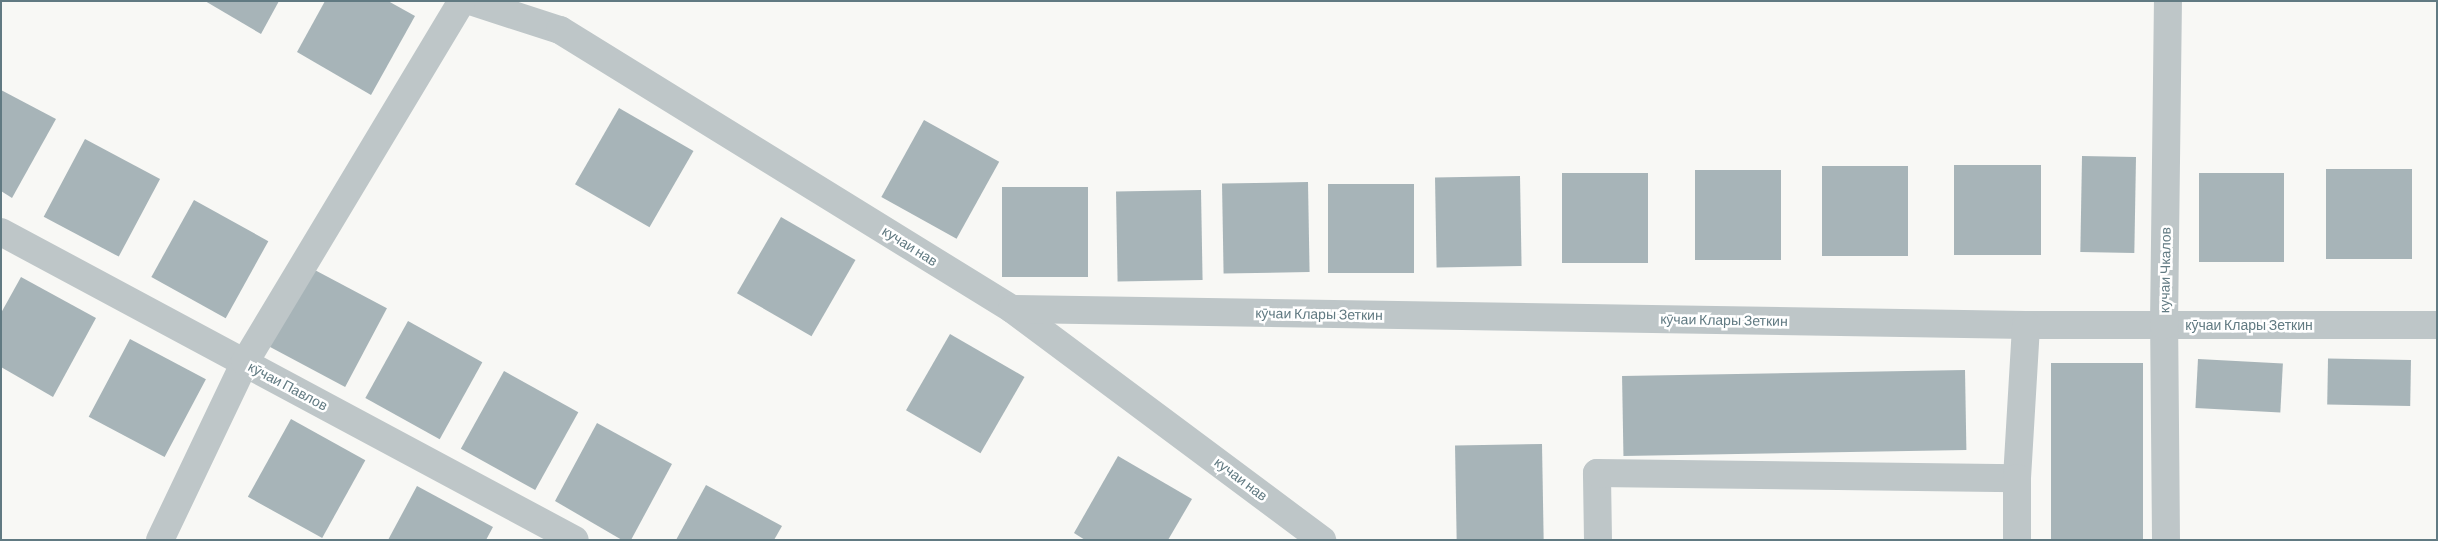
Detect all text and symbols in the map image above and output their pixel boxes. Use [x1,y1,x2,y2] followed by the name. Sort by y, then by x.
[879,222,941,270] street label: кучаи нав
[2156,227,2174,313] street label: кучаи Чкалов
[1255,304,1383,324] street label: кӯчаи Клары Зеткин
[1660,310,1788,330] street label: кӯчаи Клары Зеткин
[2185,317,2313,333] street label: кӯчаи Клары Зеткин
[245,358,331,414] street label: кӯчаи Павлов
[1211,454,1271,504] street label: кучаи нав

